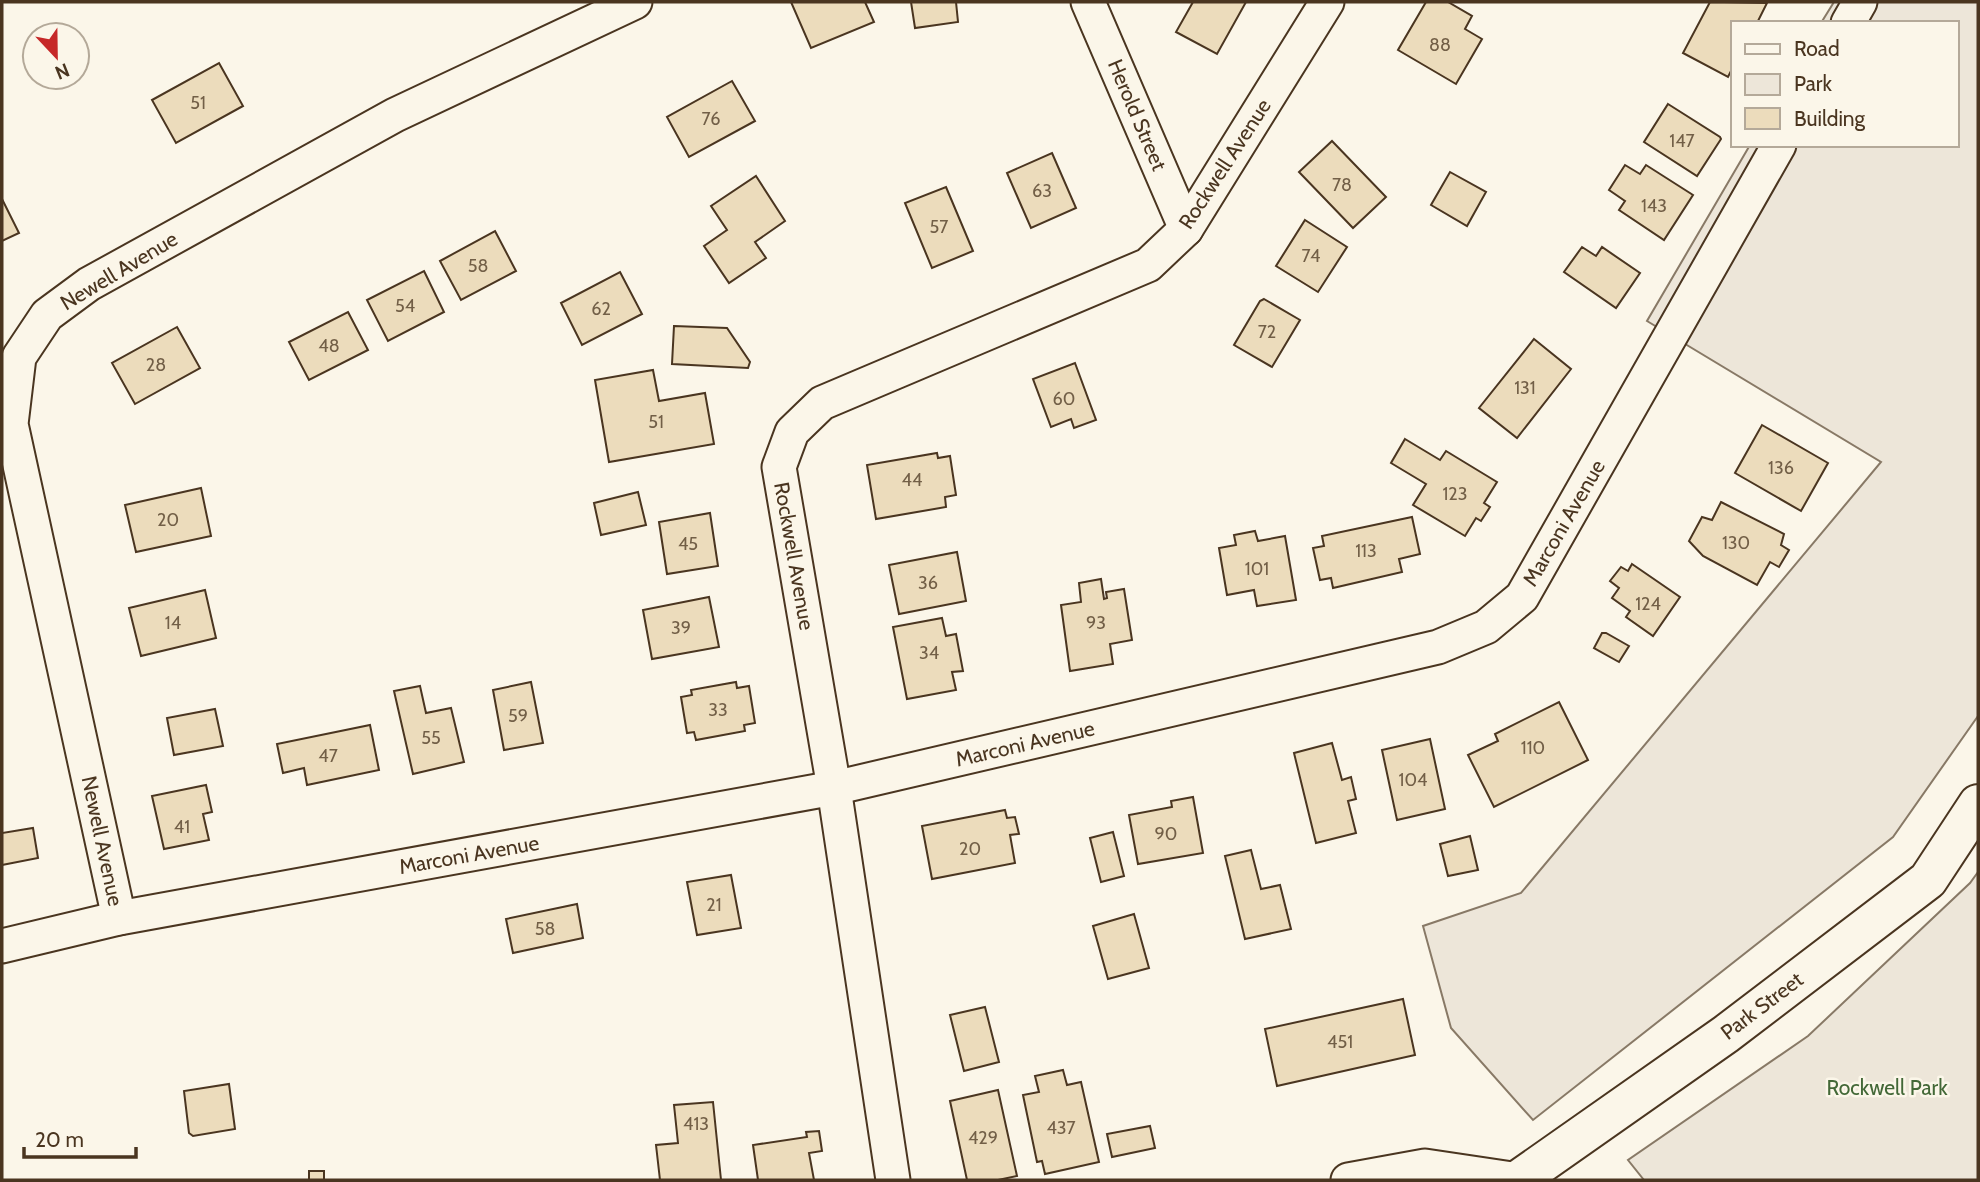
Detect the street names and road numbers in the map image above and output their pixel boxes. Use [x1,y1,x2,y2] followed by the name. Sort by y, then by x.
[1103,55,1172,174] street label: Herold Street
[1173,94,1276,233] street label: Rockwell Avenue
[56,226,182,315] street label: Newell Avenue
[1517,455,1610,590] street label: Marconi Avenue
[769,480,820,632] street label: Rockwell Avenue
[953,715,1097,772] street label: Marconi Avenue
[77,774,129,908] street label: Newell Avenue
[397,830,541,879] street label: Marconi Avenue
[1716,967,1808,1045] street label: Park Street

